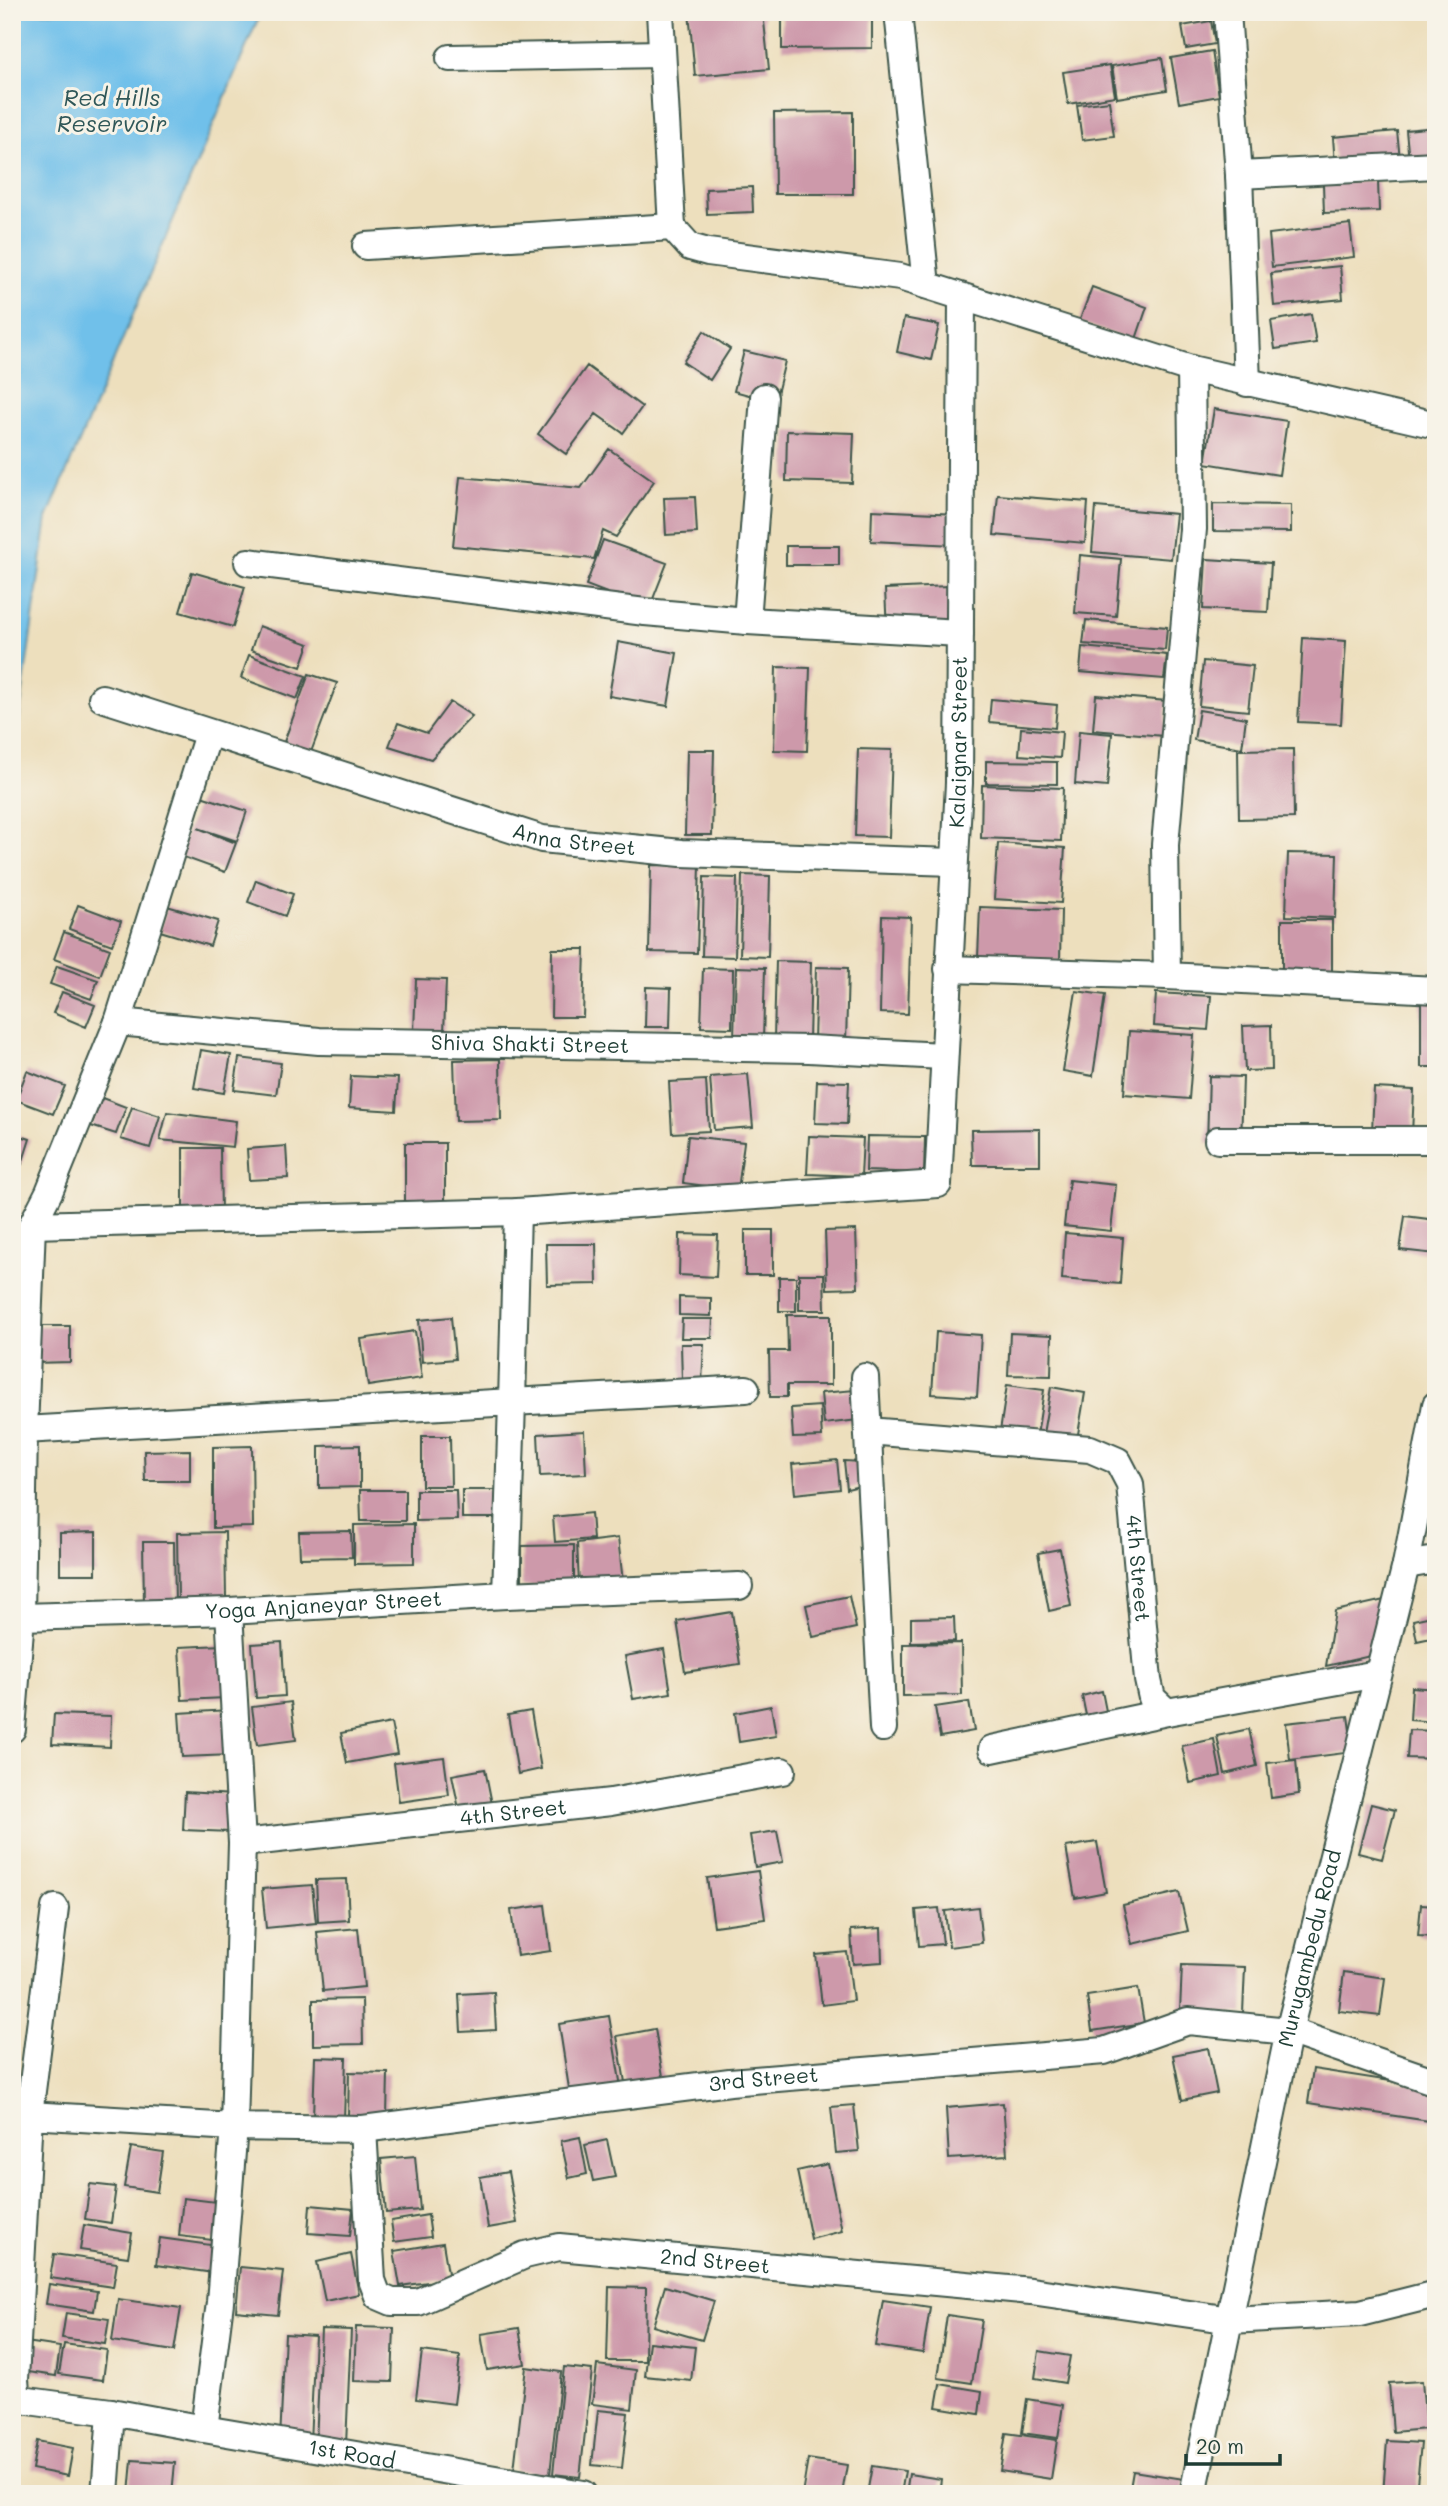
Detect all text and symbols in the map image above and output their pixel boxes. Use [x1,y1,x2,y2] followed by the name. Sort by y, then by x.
[57,82,167,138] water label: Red Hills Reservoir
[942,656,972,828] street label: Kalaignar Street
[509,815,637,860] street label: Anna Street
[431,1028,629,1058] street label: Shiva Shakti Street
[1121,1514,1158,1623] street label: 4th Street
[204,1584,443,1624] street label: Yoga Anjaneyar Street
[458,1792,568,1831] street label: 4th Street
[1271,1846,1346,2049] street label: Murugambedu Road
[707,2060,819,2097] street label: 3rd Street
[659,2241,771,2279] street label: 2nd Street
[1186,2422,1280,2466] scale bar
[306,2432,398,2474] street label: 1st Road
[1196,2432,1244,2459] text: 20 m

